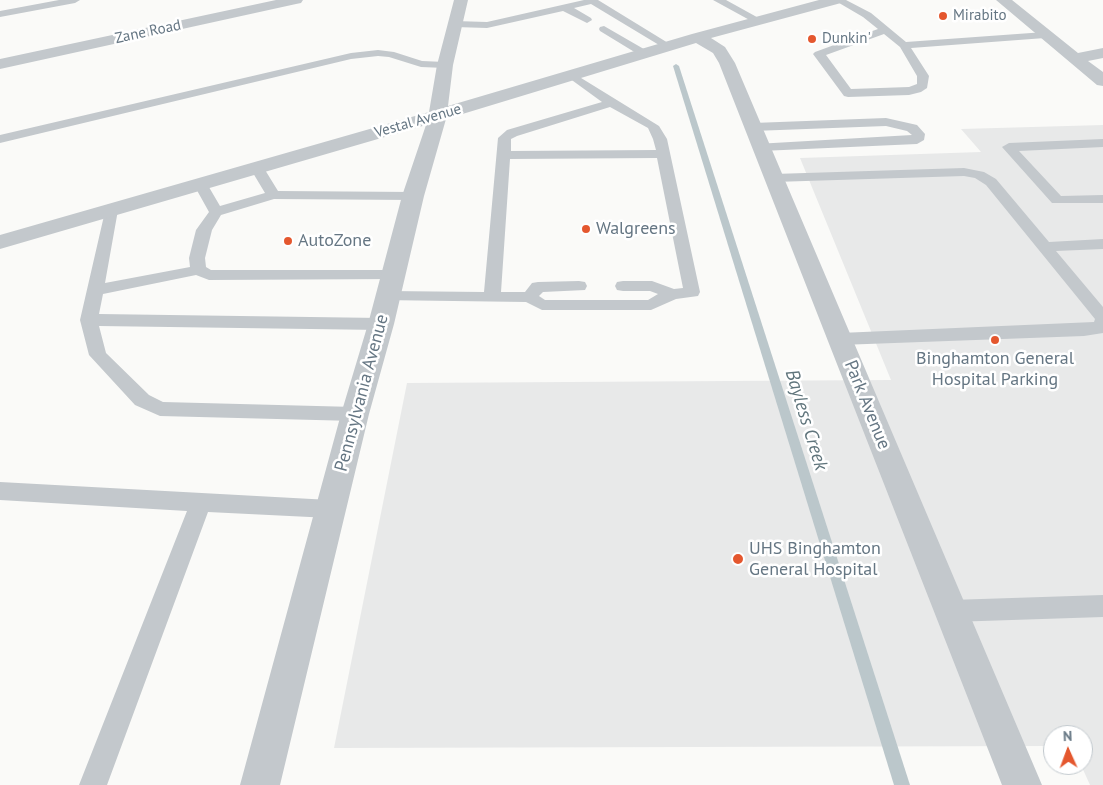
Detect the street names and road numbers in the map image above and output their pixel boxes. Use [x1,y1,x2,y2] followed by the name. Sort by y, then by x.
[113,16,183,48] street label: Zane Road
[373,100,463,142] street label: Vestal Avenue
[331,312,393,474] street label: Pennsylvania Avenue
[839,357,895,453] street label: Park Avenue

